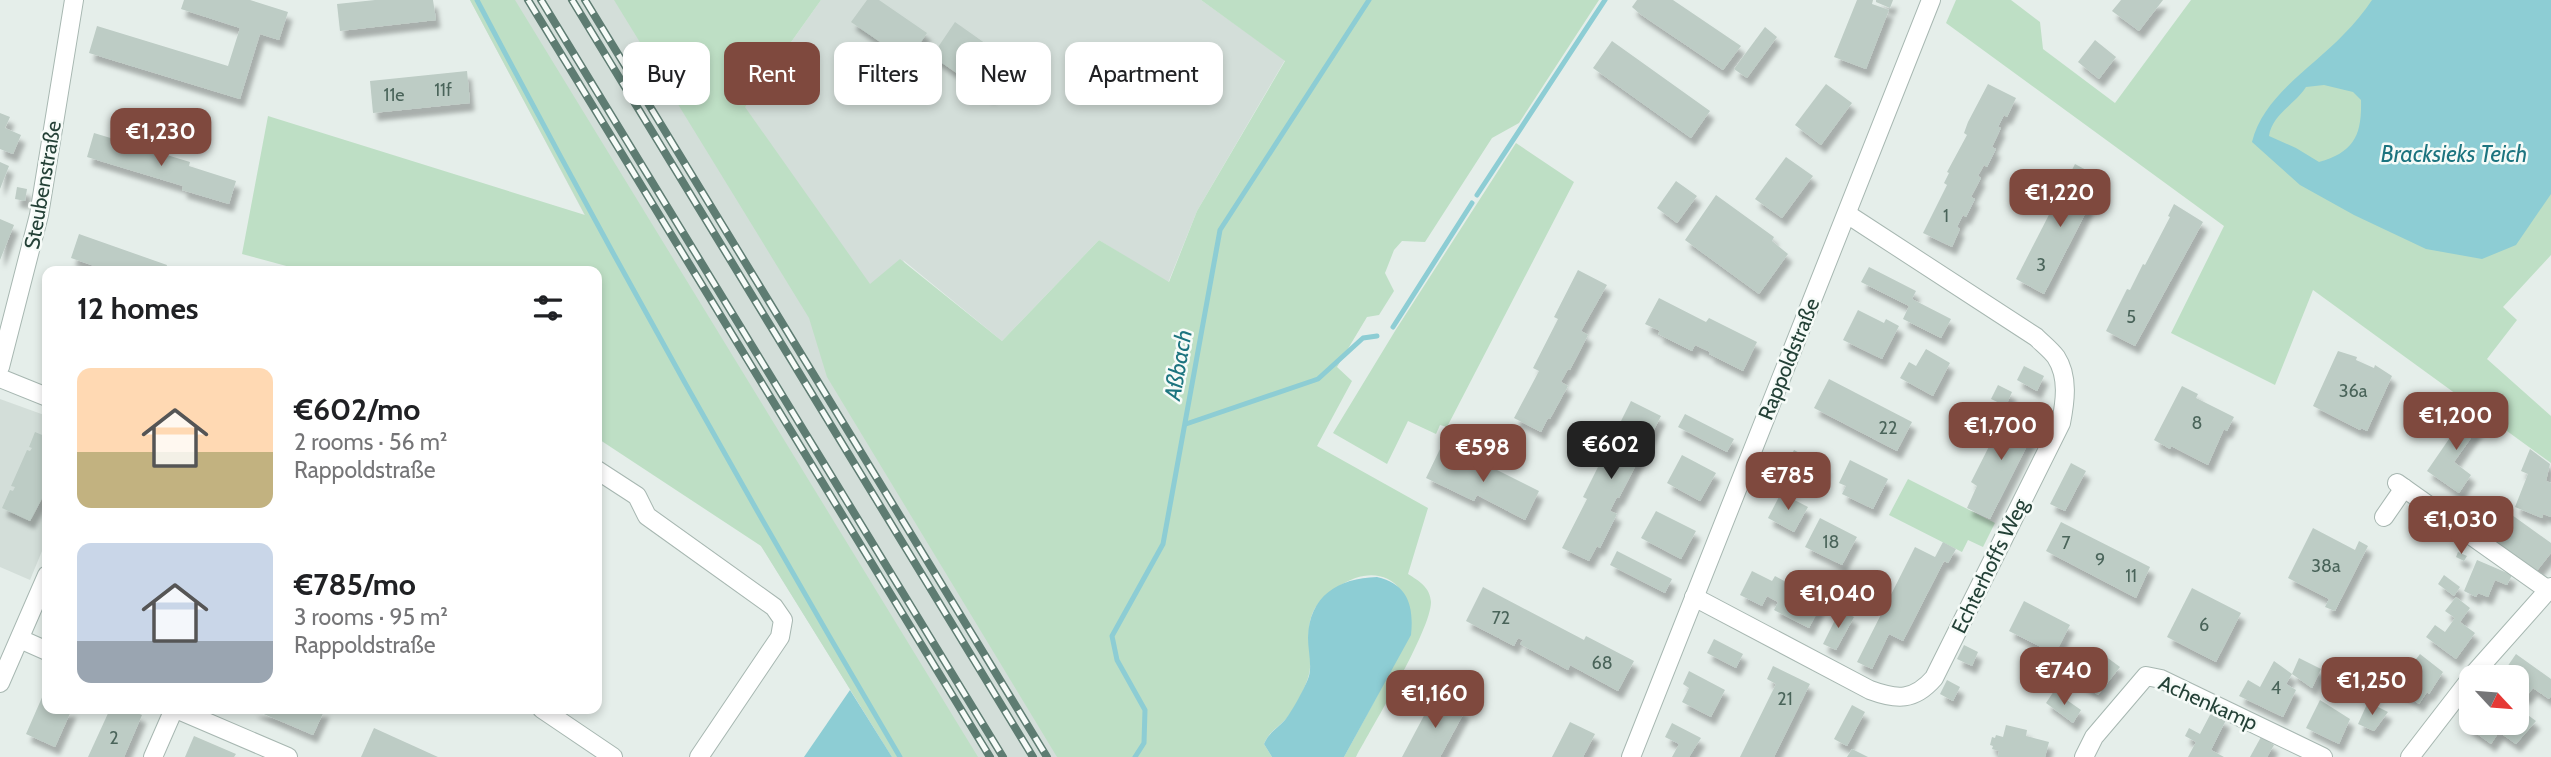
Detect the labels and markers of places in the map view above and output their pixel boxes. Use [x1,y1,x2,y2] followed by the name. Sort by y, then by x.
[104,108,218,168] pin: €1,230
[2003,170,2117,229] pin: €1,220
[2399,392,2513,452] pin: €1,200
[1944,402,2058,462] pin: €1,700
[1570,421,1652,481] pin: €602
[1442,424,1524,484] pin: €598
[1747,452,1829,512] pin: €785
[2404,496,2518,556] pin: €1,030
[1781,570,1895,630] pin: €1,040
[2023,648,2105,707] pin: €740
[2315,658,2429,717] pin: €1,250
[1378,670,1492,730] pin: €1,160

